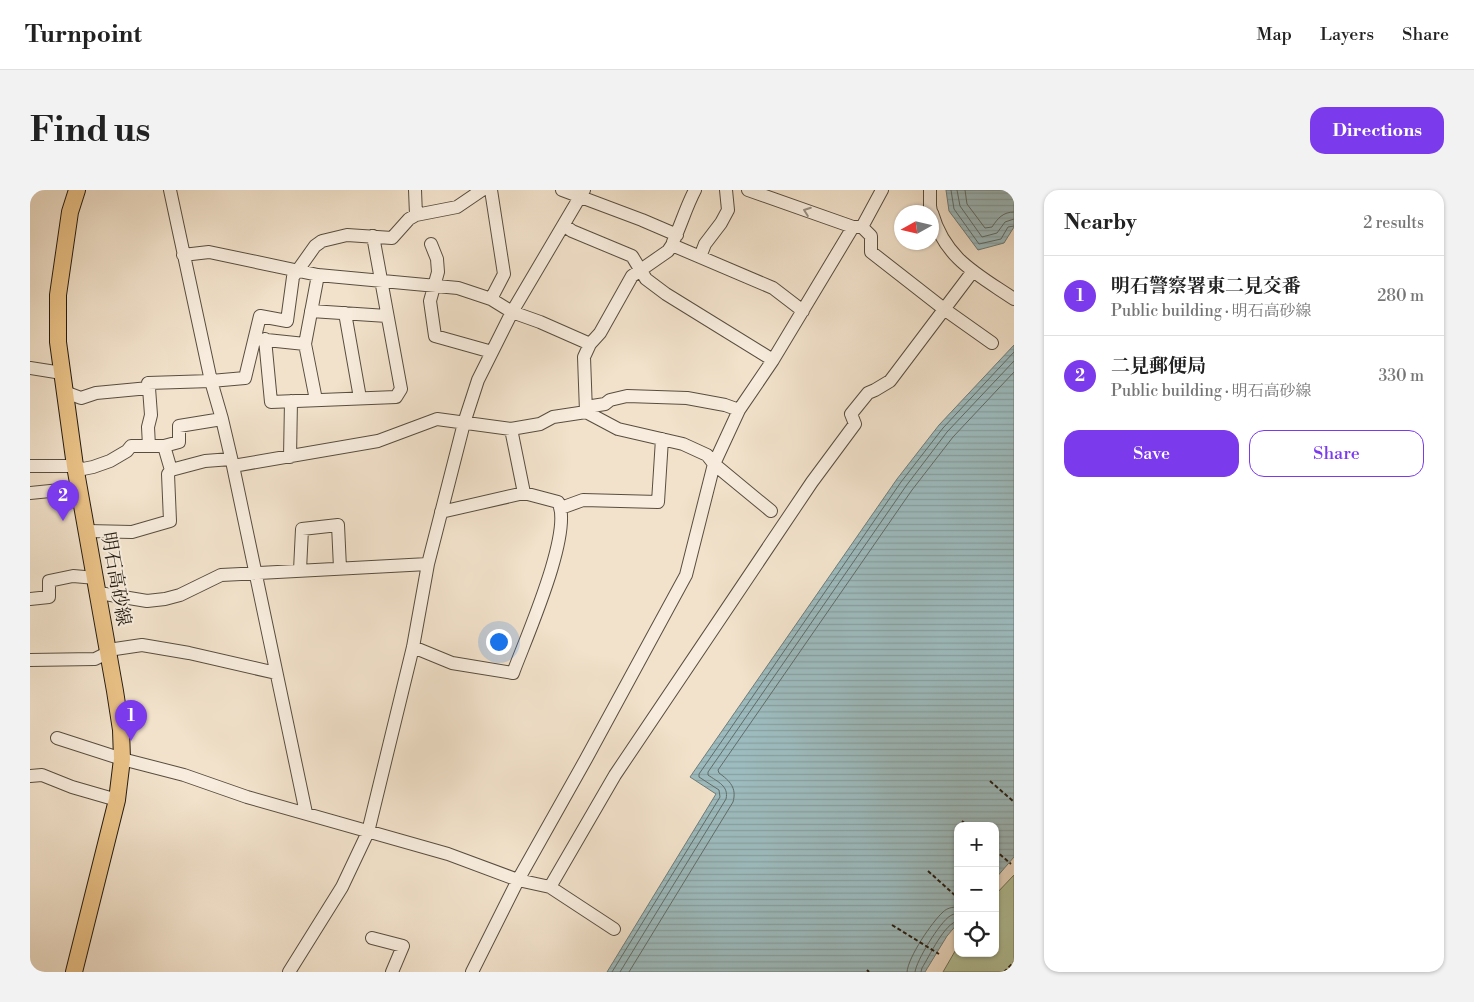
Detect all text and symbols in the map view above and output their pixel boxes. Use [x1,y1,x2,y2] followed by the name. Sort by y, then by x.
[25,20,142,50] text: Turnpoint
[1257,23,1292,46] text: Map
[1320,23,1374,46] text: Layers
[1402,23,1449,46] text: Share
[1310,107,1444,154] button: Directions
[30,109,150,152] text: Find us
[894,205,939,250] north arrow
[803,207,812,217] one-way arrow
[1064,210,1137,236] text: Nearby
[1363,213,1424,233] text: 2 results
[1111,274,1301,298] text: 明石警察署東二見交番
[1076,286,1084,306] text: 1
[1377,286,1424,306] text: 280 m
[1111,301,1311,321] text: Public building · 明石高砂線
[1111,354,1206,378] text: 二見郵便局
[1075,366,1085,386] text: 2
[1378,366,1424,386] text: 330 m
[1111,381,1311,401] text: Public building · 明石高砂線
[1064,430,1239,477] button: Save
[1249,430,1424,477] button: Share
[47,480,79,521] pin: 2
[96,530,136,628] street label: 明石高砂線
[486,629,512,655] your location
[115,700,147,741] pin: 1
[954,822,999,957] map controls
[954,822,999,867] button: +
[954,867,999,912] button: −
[954,912,999,957] button: locate

